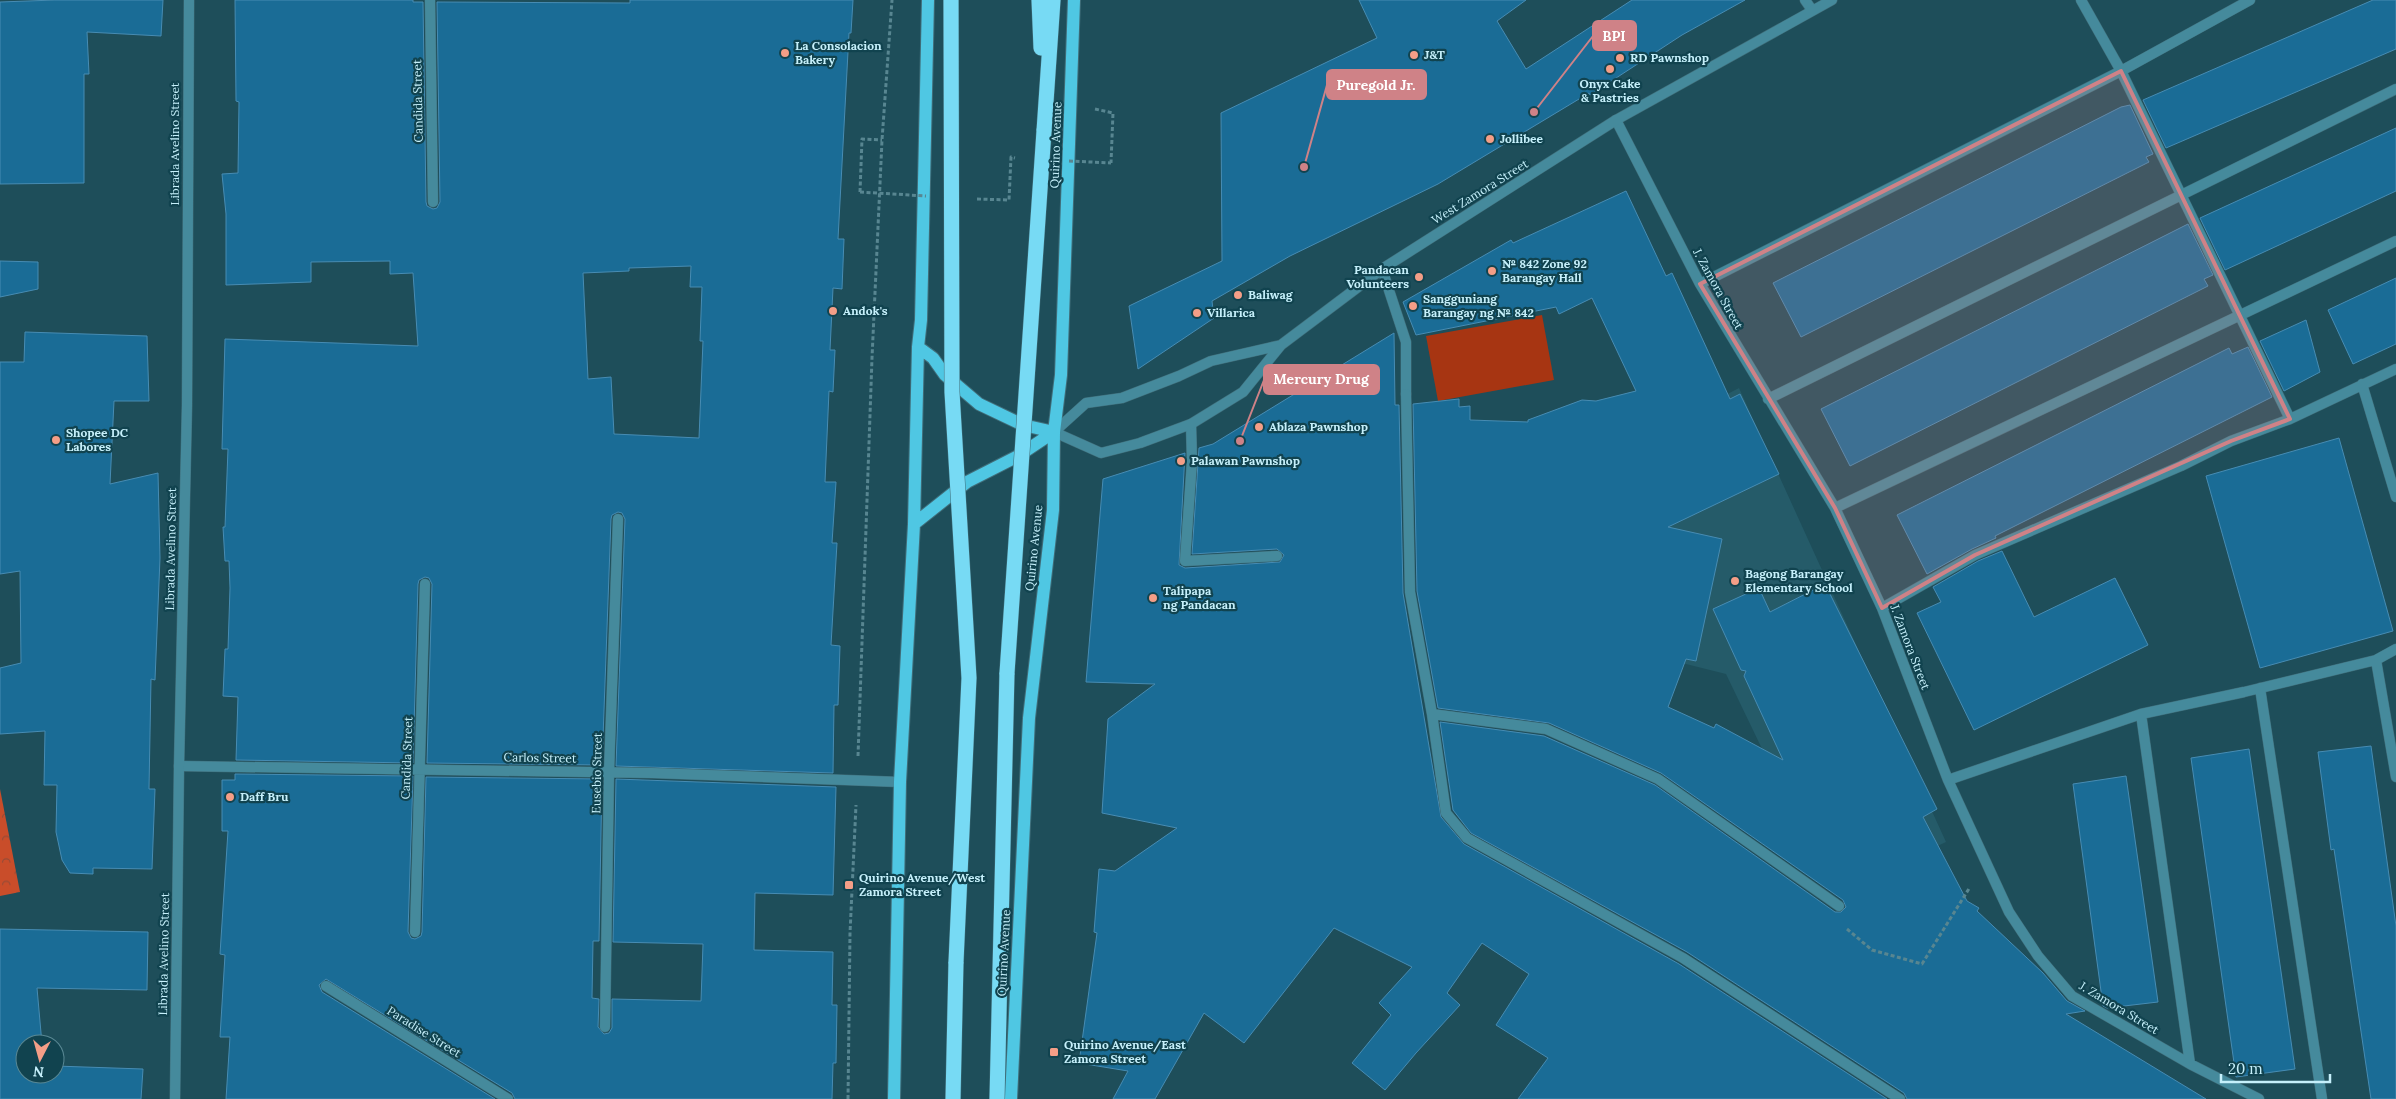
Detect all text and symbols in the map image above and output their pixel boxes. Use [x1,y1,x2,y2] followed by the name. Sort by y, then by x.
[1593,21,1636,50] callout: BPI
[1602,27,1626,45] text: BPI
[795,38,882,67] place label: La Consolacion Bakery
[779,47,791,59] marker: La Consolacion Bakery
[1424,47,1445,62] place label: J&T
[1408,49,1420,61] marker: J&T
[1630,50,1709,65] place label: RD Pawnshop
[1614,52,1626,64] marker: RD Pawnshop
[409,59,426,143] street label: Candida Street
[1604,63,1616,75] marker: Onyx Cake & Pastries
[1327,70,1426,99] callout: Puregold Jr.
[1337,76,1416,94] text: Puregold Jr.
[1580,76,1641,105] place label: Onyx Cake & Pastries
[167,82,182,206] street label: Librada Avelino Street
[1046,101,1065,189] street label: Quirino Avenue
[1500,131,1544,146] place label: Jollibee
[1484,133,1496,145] marker: Jollibee
[1429,156,1531,227] street label: West Zamora Street
[1690,245,1747,332] street label: J. Zamora Street
[1502,256,1587,285] place label: № 842 Zone 92 Barangay Hall
[1347,262,1409,291] place label: Pandacan Volunteers
[1486,265,1498,277] marker: № 842 Zone 92 Barangay Hall
[1413,271,1425,283] marker: Pandacan Volunteers
[1248,287,1294,302] place label: Baliwag
[1232,289,1244,301] marker: Baliwag
[1423,291,1534,320] place label: Sangguniang Barangay ng № 842
[1407,300,1419,312] marker: Sangguniang Barangay ng № 842
[843,303,888,318] place label: Andok's
[827,305,839,317] marker: Andok's
[1207,305,1256,320] place label: Villarica
[1191,307,1203,319] marker: Villarica
[1264,365,1379,394] callout: Mercury Drug
[1273,370,1370,388] text: Mercury Drug
[1269,419,1368,434] place label: Ablaza Pawnshop
[1253,421,1265,433] marker: Ablaza Pawnshop
[66,425,129,454] place label: Shopee DC Labores
[50,434,62,446] marker: Shopee DC Labores
[1191,453,1300,468] place label: Palawan Pawnshop
[1175,455,1187,467] marker: Palawan Pawnshop
[162,487,179,611] street label: Librada Avelino Street
[1022,503,1046,592] street label: Quirino Avenue
[1745,566,1853,595] place label: Bagong Barangay Elementary School
[1729,575,1741,587] marker: Bagong Barangay Elementary School
[1163,583,1236,612] place label: Talipapa ng Pandacan
[1147,592,1159,604] marker: Talipapa ng Pandacan
[1887,601,1934,692] street label: J. Zamora Street
[398,716,415,800] street label: Candida Street
[588,732,605,814] street label: Eusebio Street
[504,749,577,766] street label: Carlos Street
[240,789,289,804] place label: Daff Bru
[224,791,236,803] marker: Daff Bru
[859,870,986,899] place label: Quirino Avenue/West Zamora Street
[843,879,855,891] marker: Quirino Avenue/West Zamora Street
[155,892,172,1016] street label: Librada Avelino Street
[994,909,1013,997] street label: Quirino Avenue
[2076,977,2162,1037] street label: J. Zamora Street
[384,1003,464,1061] street label: Paradise Street
[15,1034,65,1084] north arrow
[1064,1037,1187,1066] place label: Quirino Avenue/East Zamora Street
[1048,1046,1060,1058] marker: Quirino Avenue/East Zamora Street
[2221,1052,2330,1084] scale bar
[2228,1059,2263,1078] text: 20 m
[32,1062,45,1081] text: N

